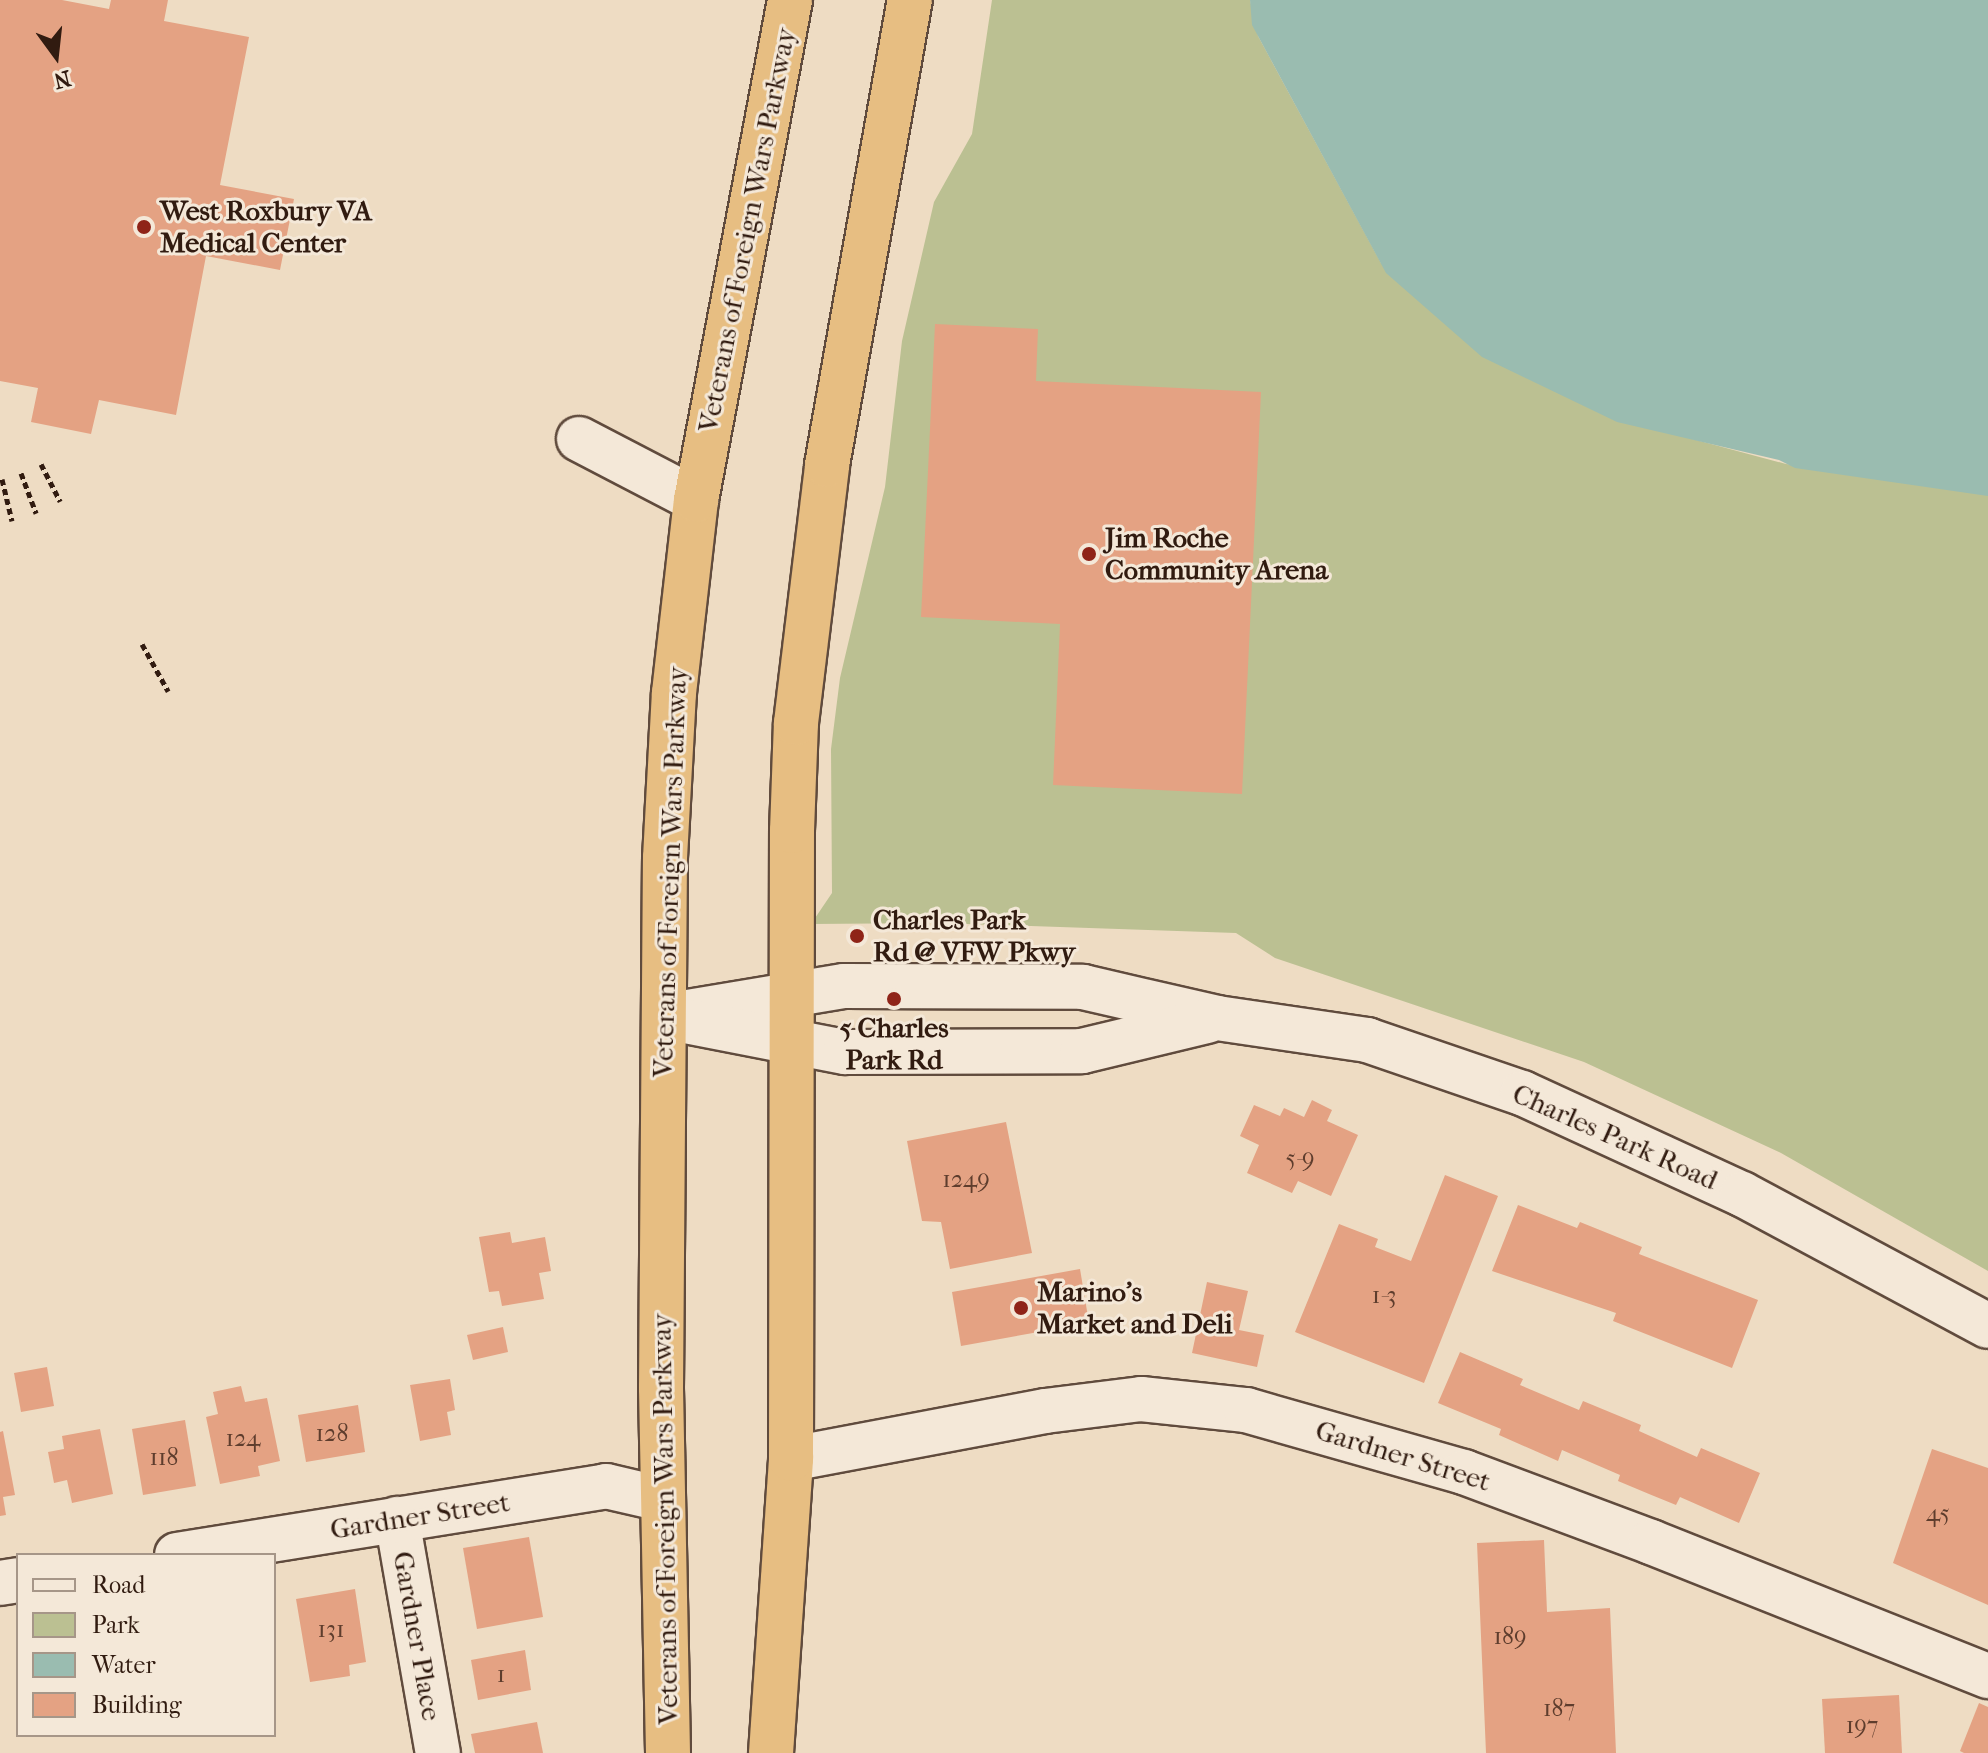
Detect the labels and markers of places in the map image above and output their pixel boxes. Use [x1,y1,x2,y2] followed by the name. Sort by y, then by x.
[160,194,372,260] place label: West Roxbury VA Medical Center
[135,218,153,236] marker: West Roxbury VA Medical Center
[1105,521,1328,587] place label: Jim Roche Community Arena
[1080,545,1098,563] marker: Jim Roche Community Arena
[873,903,1075,969] place label: Charles Park Rd @ VFW Pkwy
[848,927,866,945] marker: Charles Park Rd @ VFW Pkwy
[885,990,903,1008] marker: 5 Charles Park Rd
[839,1011,949,1077] place label: 5 Charles Park Rd
[1037,1275,1233,1341] place label: Marino's Market and Deli
[1012,1299,1030,1317] marker: Marino's Market and Deli

